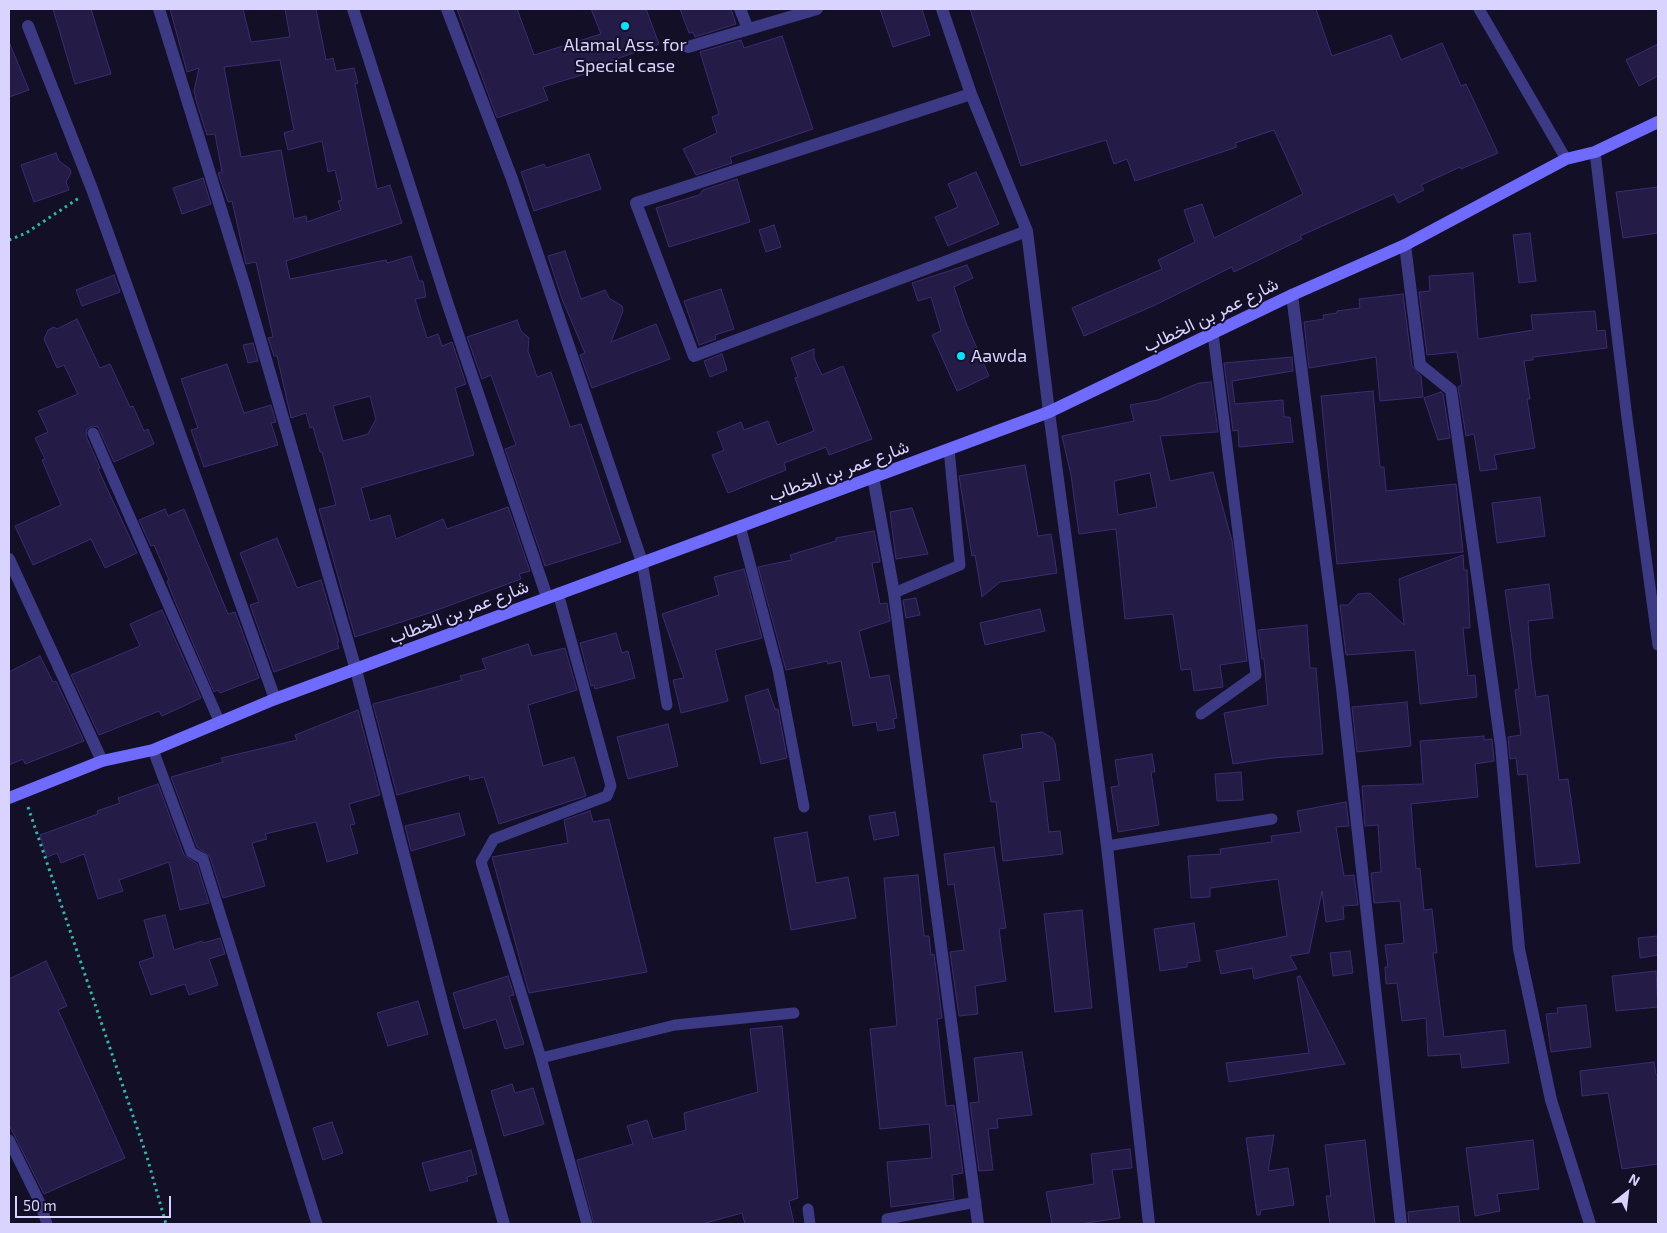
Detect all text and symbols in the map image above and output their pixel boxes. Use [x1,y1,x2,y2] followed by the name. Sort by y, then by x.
[619,20,631,32] marker: Alamal Ass. for Special case
[563,34,687,76] place label: Alamal Ass. for Special case
[1140,273,1282,357] street label: شارع عمر بن الخطاب
[971,345,1027,367] place label: Aawda
[955,350,967,362] marker: Aawda
[766,436,912,506] street label: شارع عمر بن الخطاب
[386,576,532,648] street label: شارع عمر بن الخطاب
[1602,1168,1652,1218] north arrow
[1626,1170,1643,1189] text: N
[18,1186,174,1218] scale bar
[23,1196,57,1214] text: 50 m

